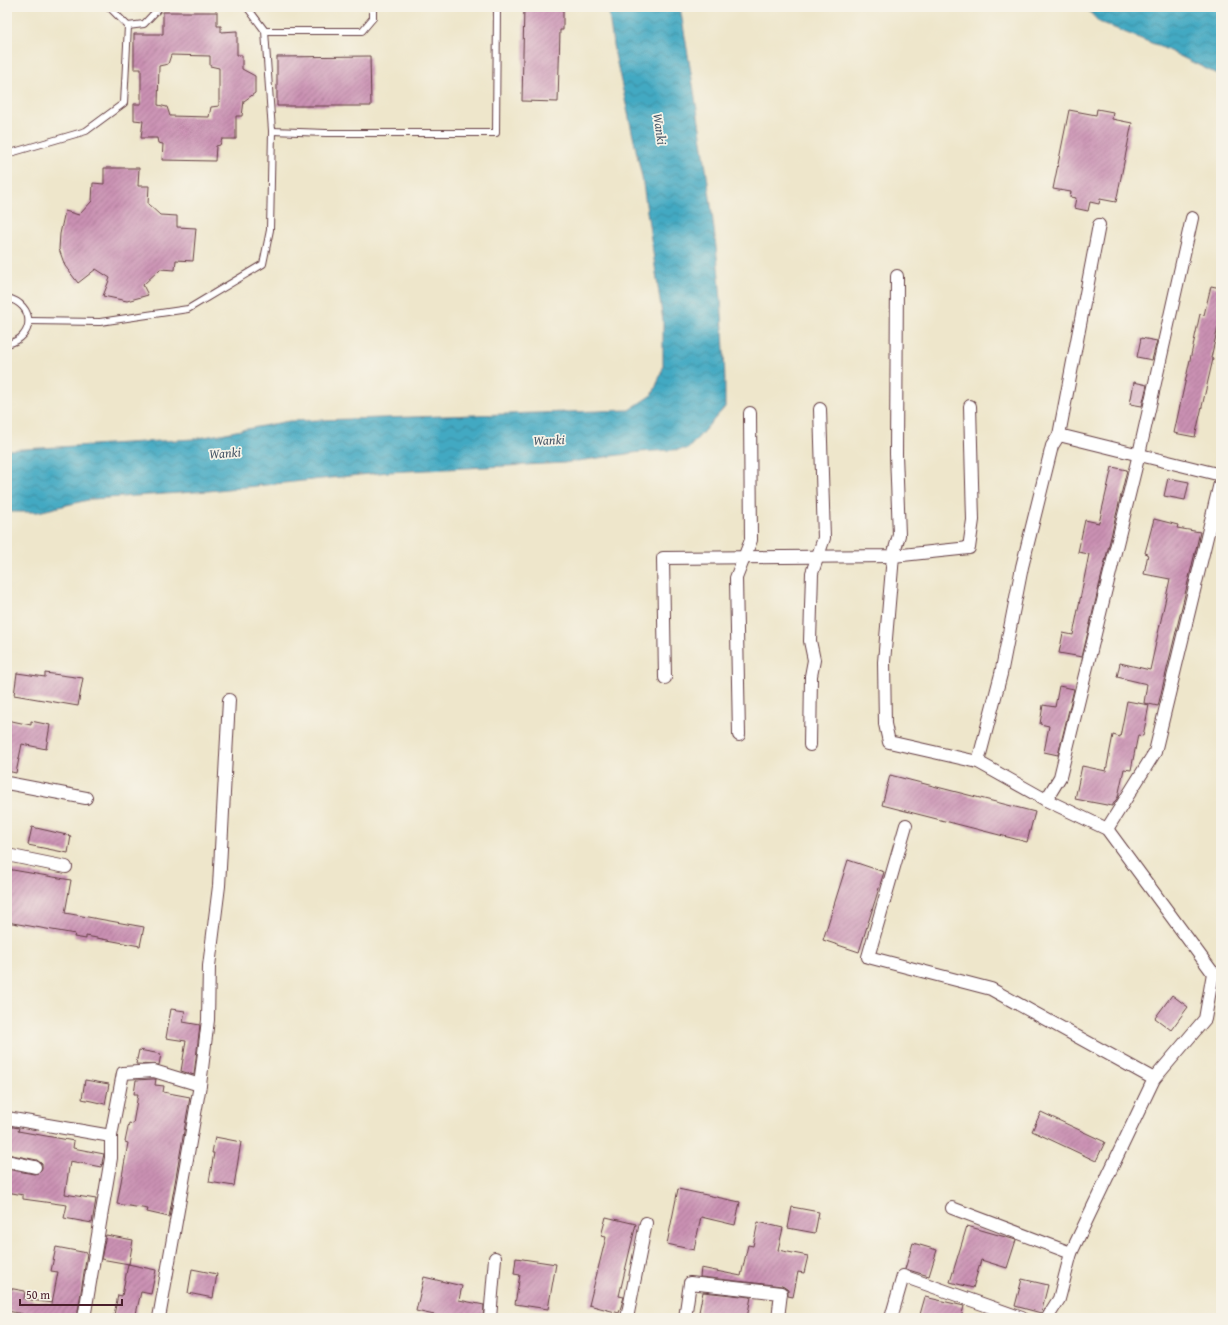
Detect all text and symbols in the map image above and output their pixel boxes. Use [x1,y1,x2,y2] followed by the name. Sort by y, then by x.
[648,112,672,147] water label: Wanki
[533,430,566,450] water label: Wanki
[209,442,242,464] water label: Wanki
[20,1281,122,1307] scale bar
[26,1286,50,1303] text: 50 m

